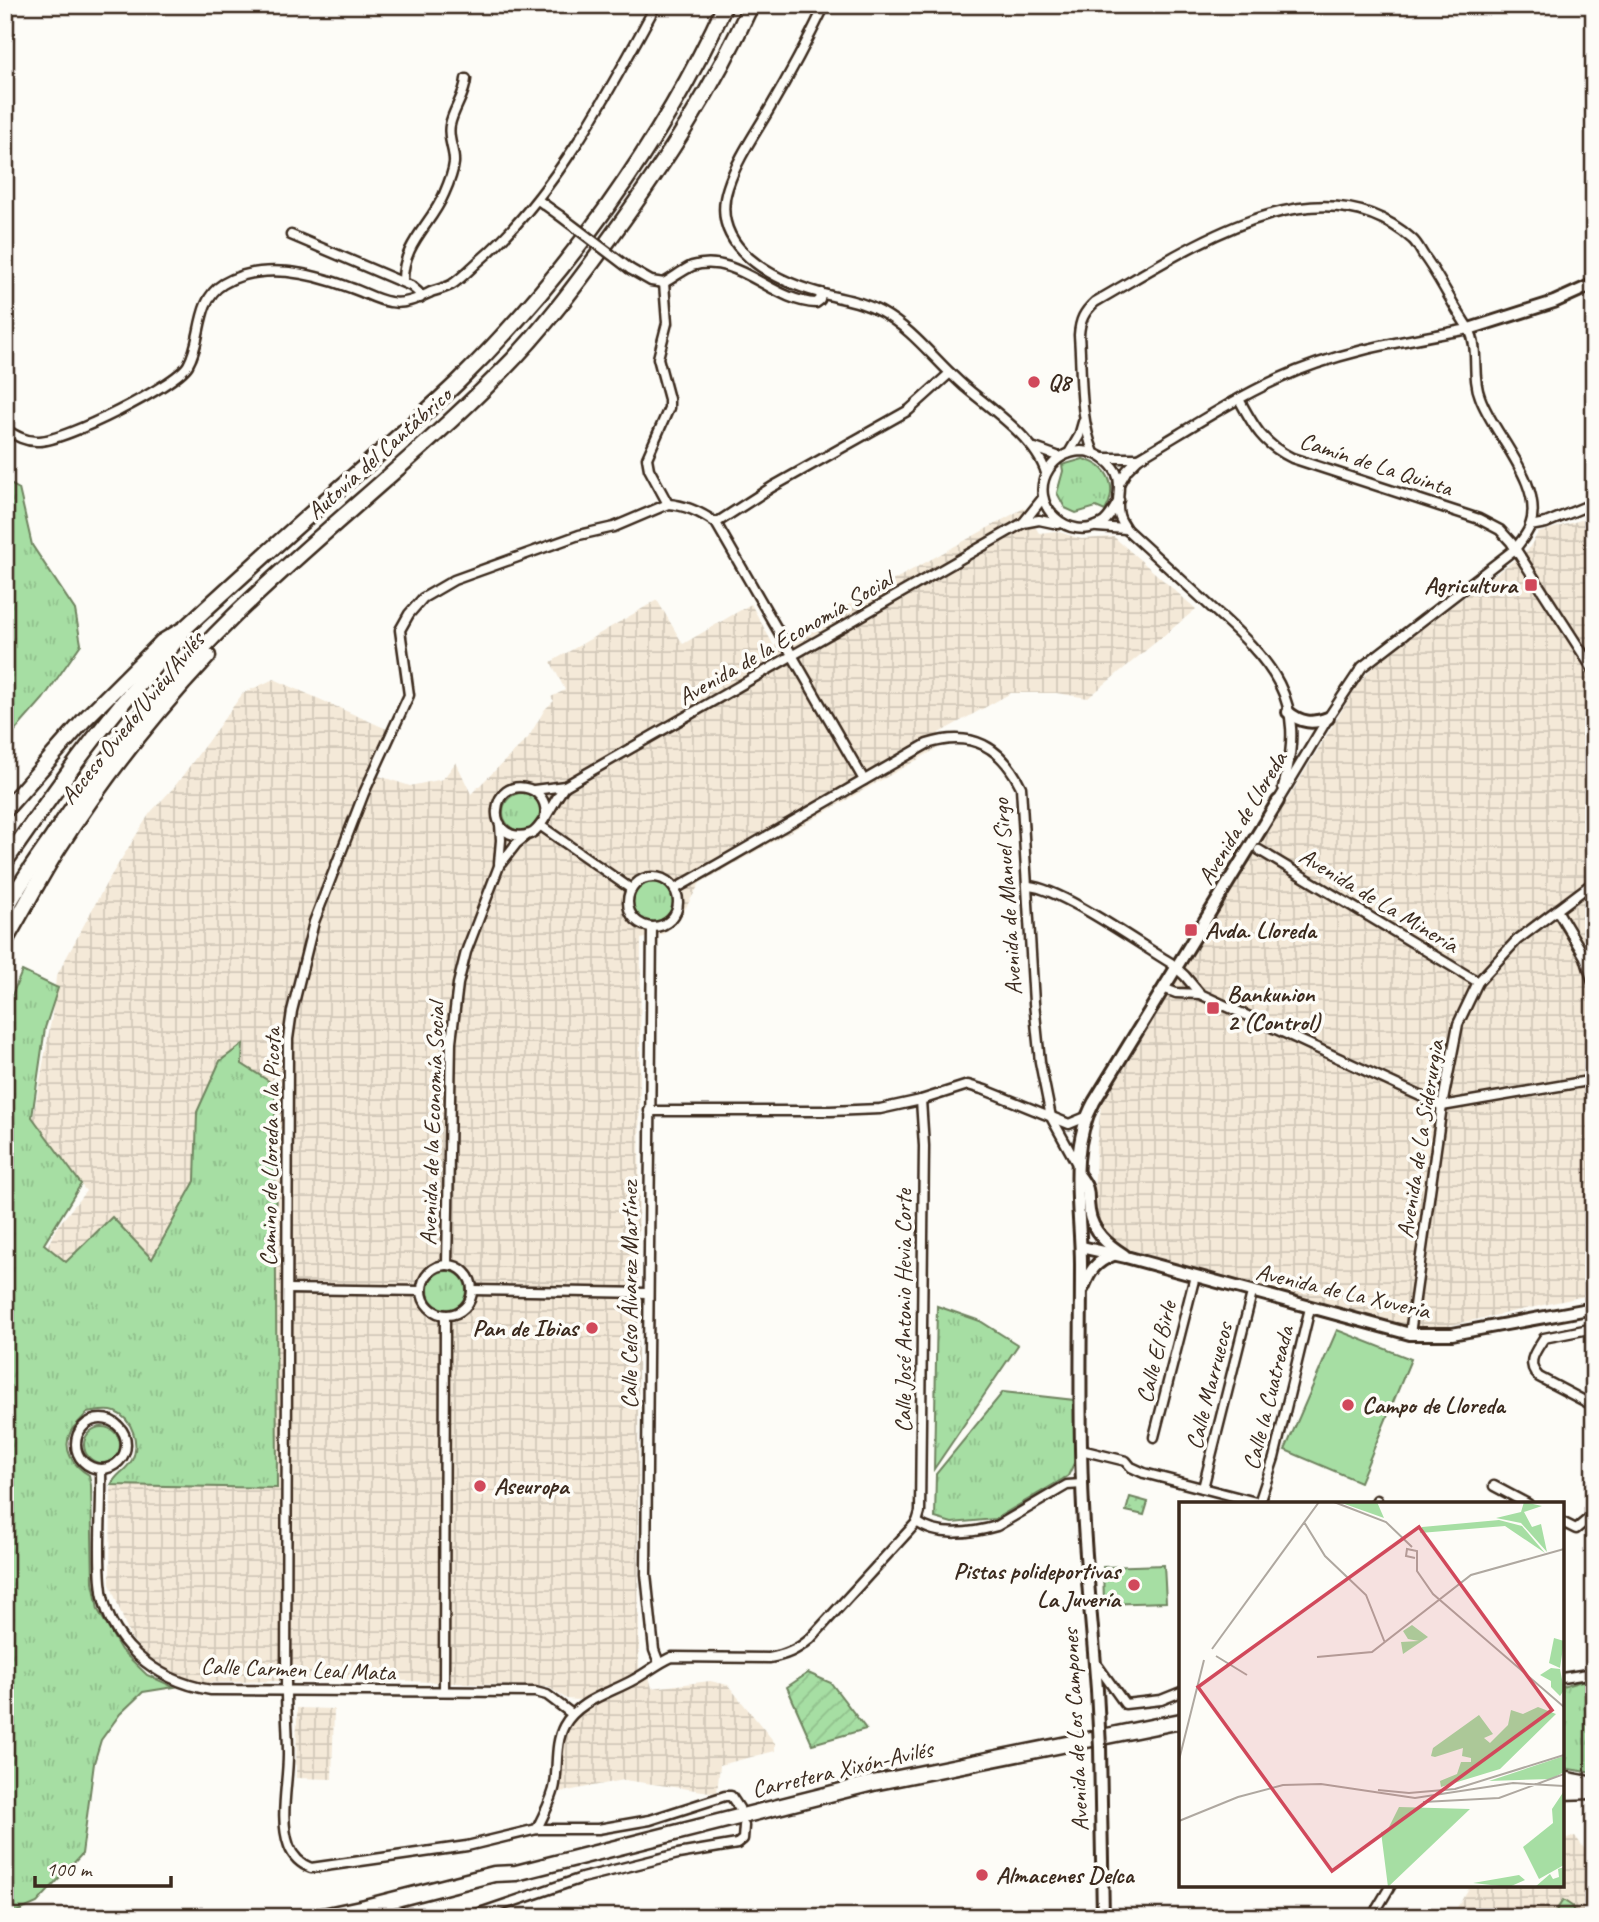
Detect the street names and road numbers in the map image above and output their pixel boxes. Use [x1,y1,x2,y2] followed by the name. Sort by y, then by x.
[300,378,459,526] street label: Autovía del Cantábrico
[1296,425,1457,503] street label: Camín de La Quinta
[672,562,901,712] street label: Avenida de la Economía Social
[53,624,212,810] street label: Acceso Oviedo/Uviéu/Avilés
[1190,745,1294,890] street label: Avenida de Lloreda
[985,796,1029,996] street label: Avenida de Manuel Sirgo
[1294,841,1465,960] street label: Avenida de La Minería
[413,998,451,1246] street label: Avenida de la Economía Social
[253,1025,287,1267] street label: Camino de Lloreda a la Picota
[1390,1037,1451,1240] street label: Avenida de La Siderurgia
[614,1179,644,1409] street label: Calle Celso Álvarez Martínez
[888,1187,918,1433] street label: Calle José Antonio Hevia Corte
[1253,1256,1434,1326] street label: Avenida de La Xuvería
[1129,1296,1184,1406] street label: Calle El Birle
[1179,1318,1240,1453] street label: Calle Marruecos
[1236,1322,1301,1473] street label: Calle la Cuatreada
[1055,1626,1095,1832] street label: Avenida de Los Campones
[200,1651,397,1687] street label: Calle Carmen Leal Mata
[749,1733,938,1804] street label: Carretera Xixón-Avilés

